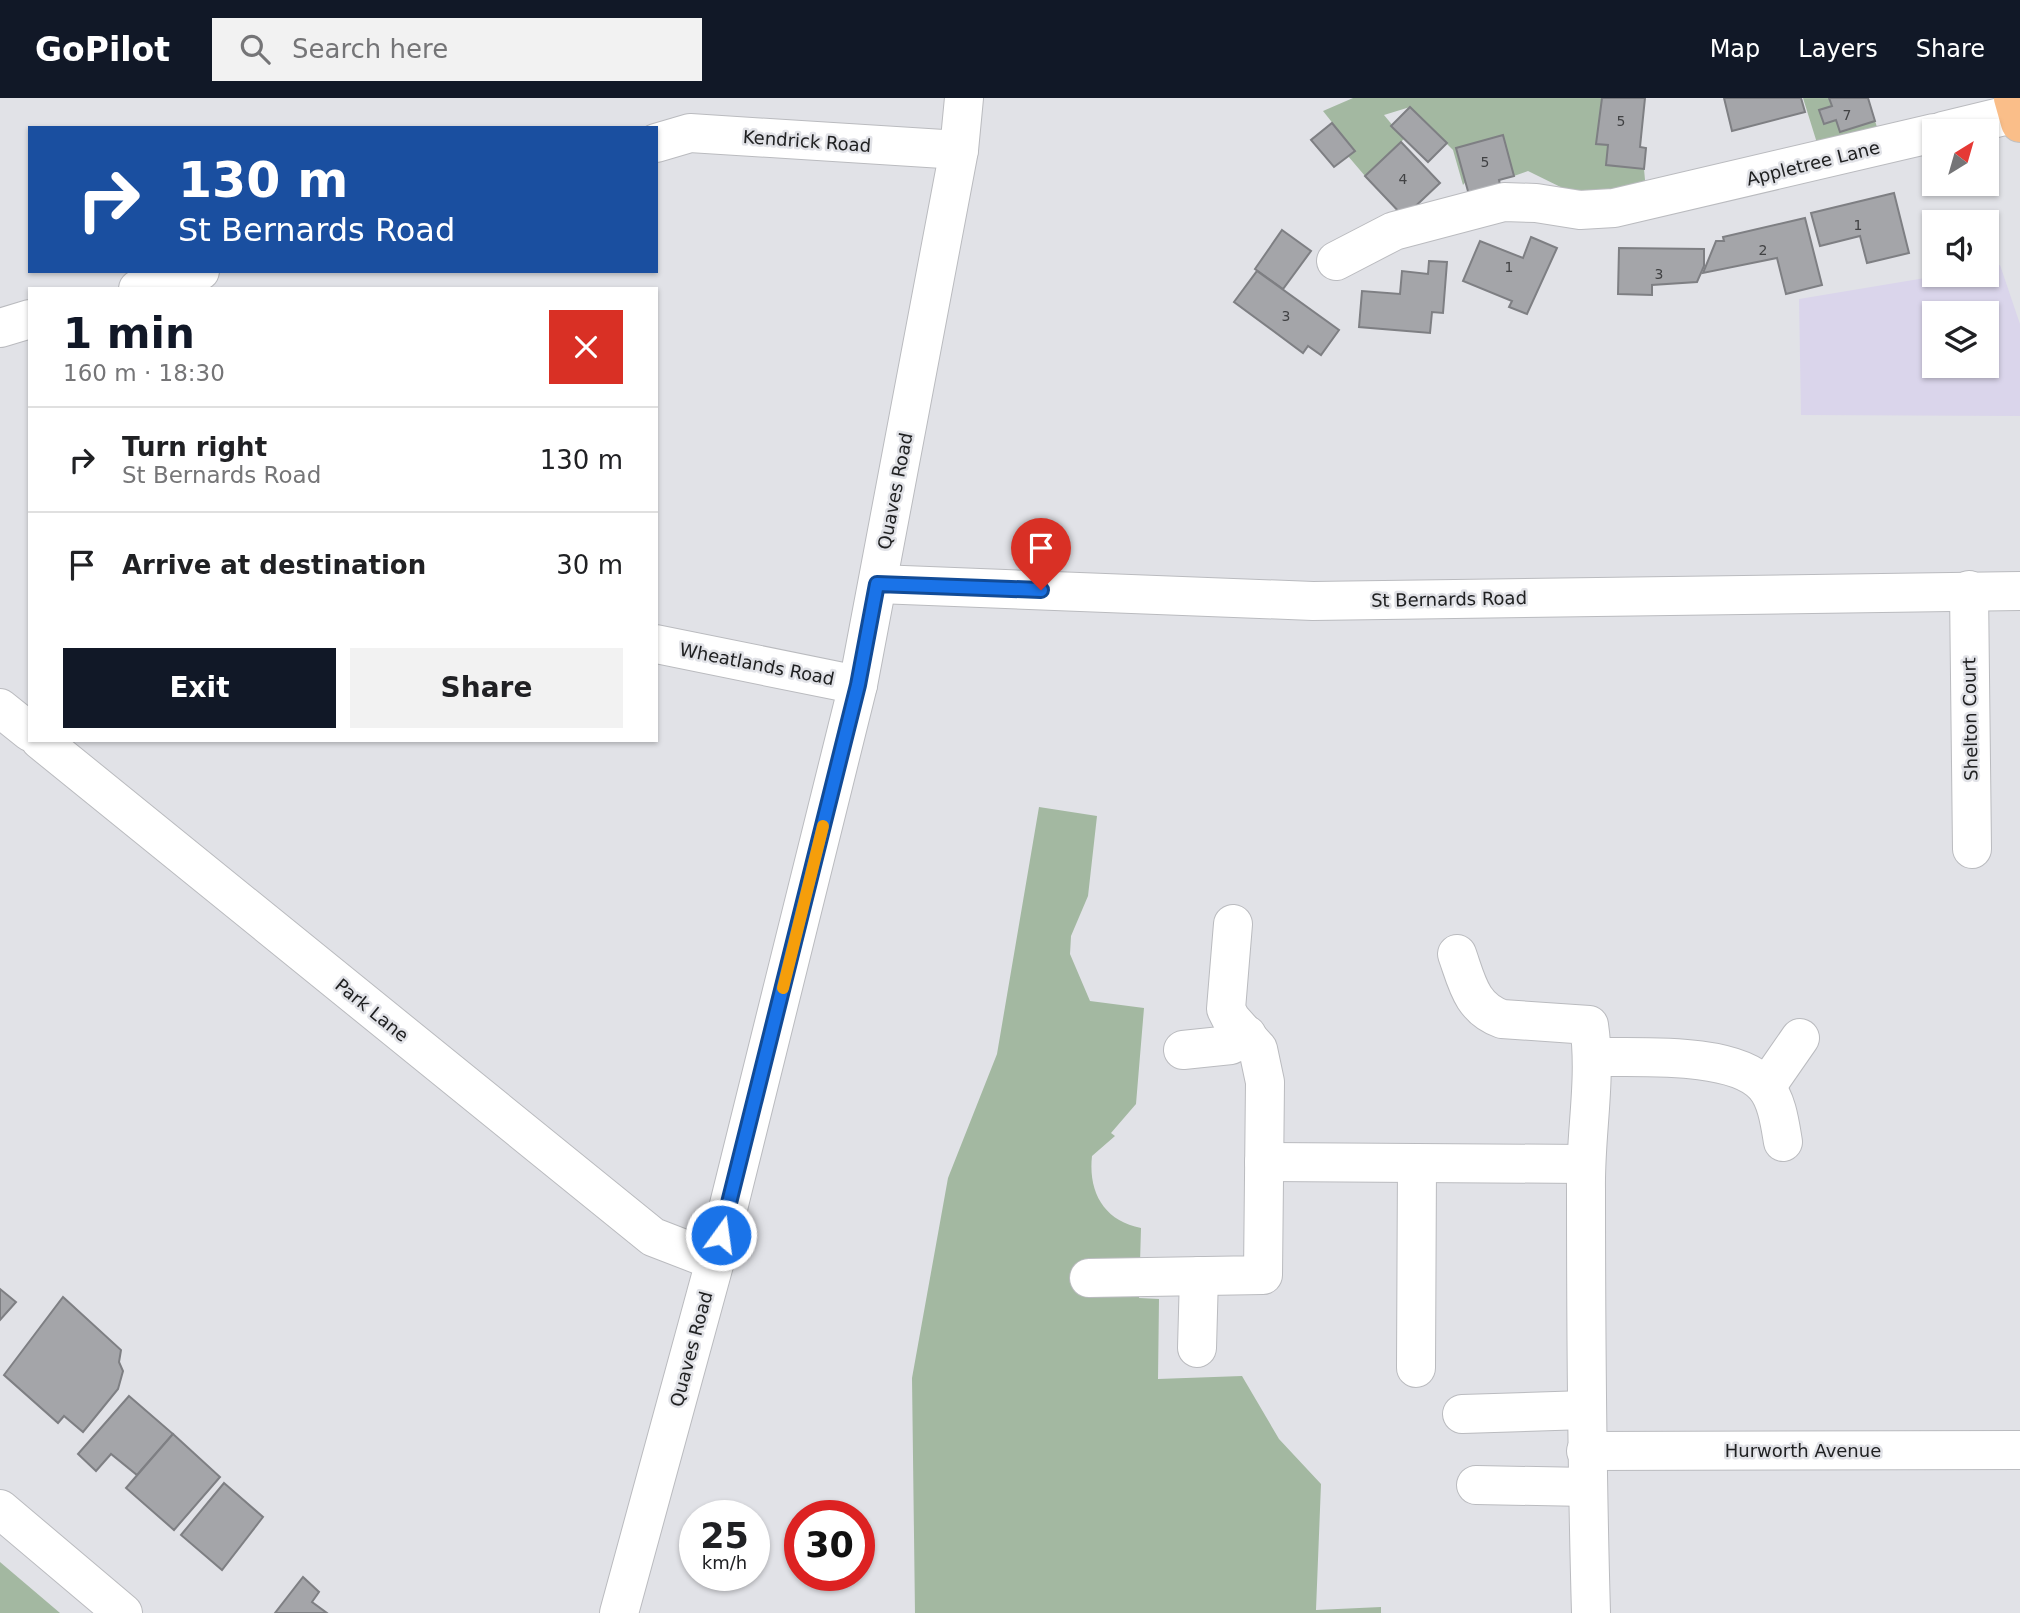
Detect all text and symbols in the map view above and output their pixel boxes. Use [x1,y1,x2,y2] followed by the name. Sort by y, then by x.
[212,18,702,81] search box
[35,30,170,69] text: GoPilot
[236,30,274,68] icon: search
[292,34,448,64] text: Search here
[1710,35,1760,63] text: Map
[1798,35,1878,63] text: Layers
[1916,35,1985,63] text: Share
[1843,107,1851,123] house number: 7
[1617,113,1625,129] house number: 5
[1922,119,1998,196] north arrow
[1922,119,1999,378] map controls
[742,126,872,156] street label: Kendrick Road
[1744,136,1882,190] street label: Appletree Lane
[178,152,348,209] text: 130 m
[63,154,154,245] icon: right
[1481,154,1489,170] house number: 5
[1399,171,1408,187] house number: 4
[1922,210,1999,287] button: sound
[178,211,455,249] text: St Bernards Road
[1854,217,1862,233] house number: 1
[1759,242,1767,258] house number: 2
[1505,259,1513,275] house number: 1
[1655,266,1663,282] house number: 3
[1922,301,1999,378] button: layers
[1282,308,1290,324] house number: 3
[63,309,195,358] text: 1 min
[549,310,623,384] button: close
[63,360,225,386] text: 160 m · 18:30
[873,431,917,551] street label: Quaves Road
[122,432,267,462] text: Turn right
[63,441,101,479] icon: right
[540,445,623,475] text: 130 m
[122,462,321,488] text: St Bernards Road
[1011,518,1071,590] pin
[1022,529,1060,567] icon: arrive
[63,546,101,584] icon: arrive
[122,550,426,580] text: Arrive at destination
[556,550,623,580] text: 30 m
[1371,587,1527,611] street label: St Bernards Road
[678,639,836,689] street label: Wheatlands Road
[63,648,336,728] button: Exit
[350,648,623,728] button: Share
[1958,657,1982,781] street label: Shelton Court
[331,974,413,1046] street label: Park Lane
[684,1198,758,1272] position arrow
[666,1289,716,1409] street label: Quaves Road
[1725,1440,1881,1461] street label: Hurworth Avenue
[784,1500,875,1591] speed limit sign: 30
[700,1516,749,1556] text: 25
[702,1552,747,1573] text: km/h

